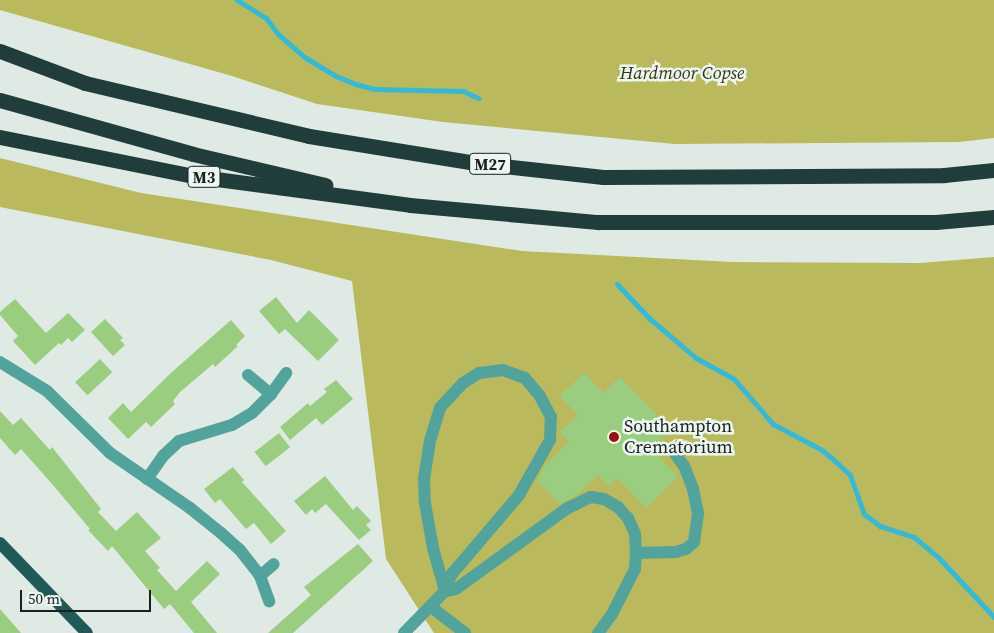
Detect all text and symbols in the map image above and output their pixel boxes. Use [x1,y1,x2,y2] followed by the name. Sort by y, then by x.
[620,62,744,84] park label: Hardmoor Copse
[469,150,511,178] road number: M27
[186,163,222,190] road number: M3
[624,416,733,458] place label: Southampton Crematorium
[608,431,620,443] marker: Southampton Crematorium
[22,580,154,612] scale bar
[28,588,60,609] text: 50 m

